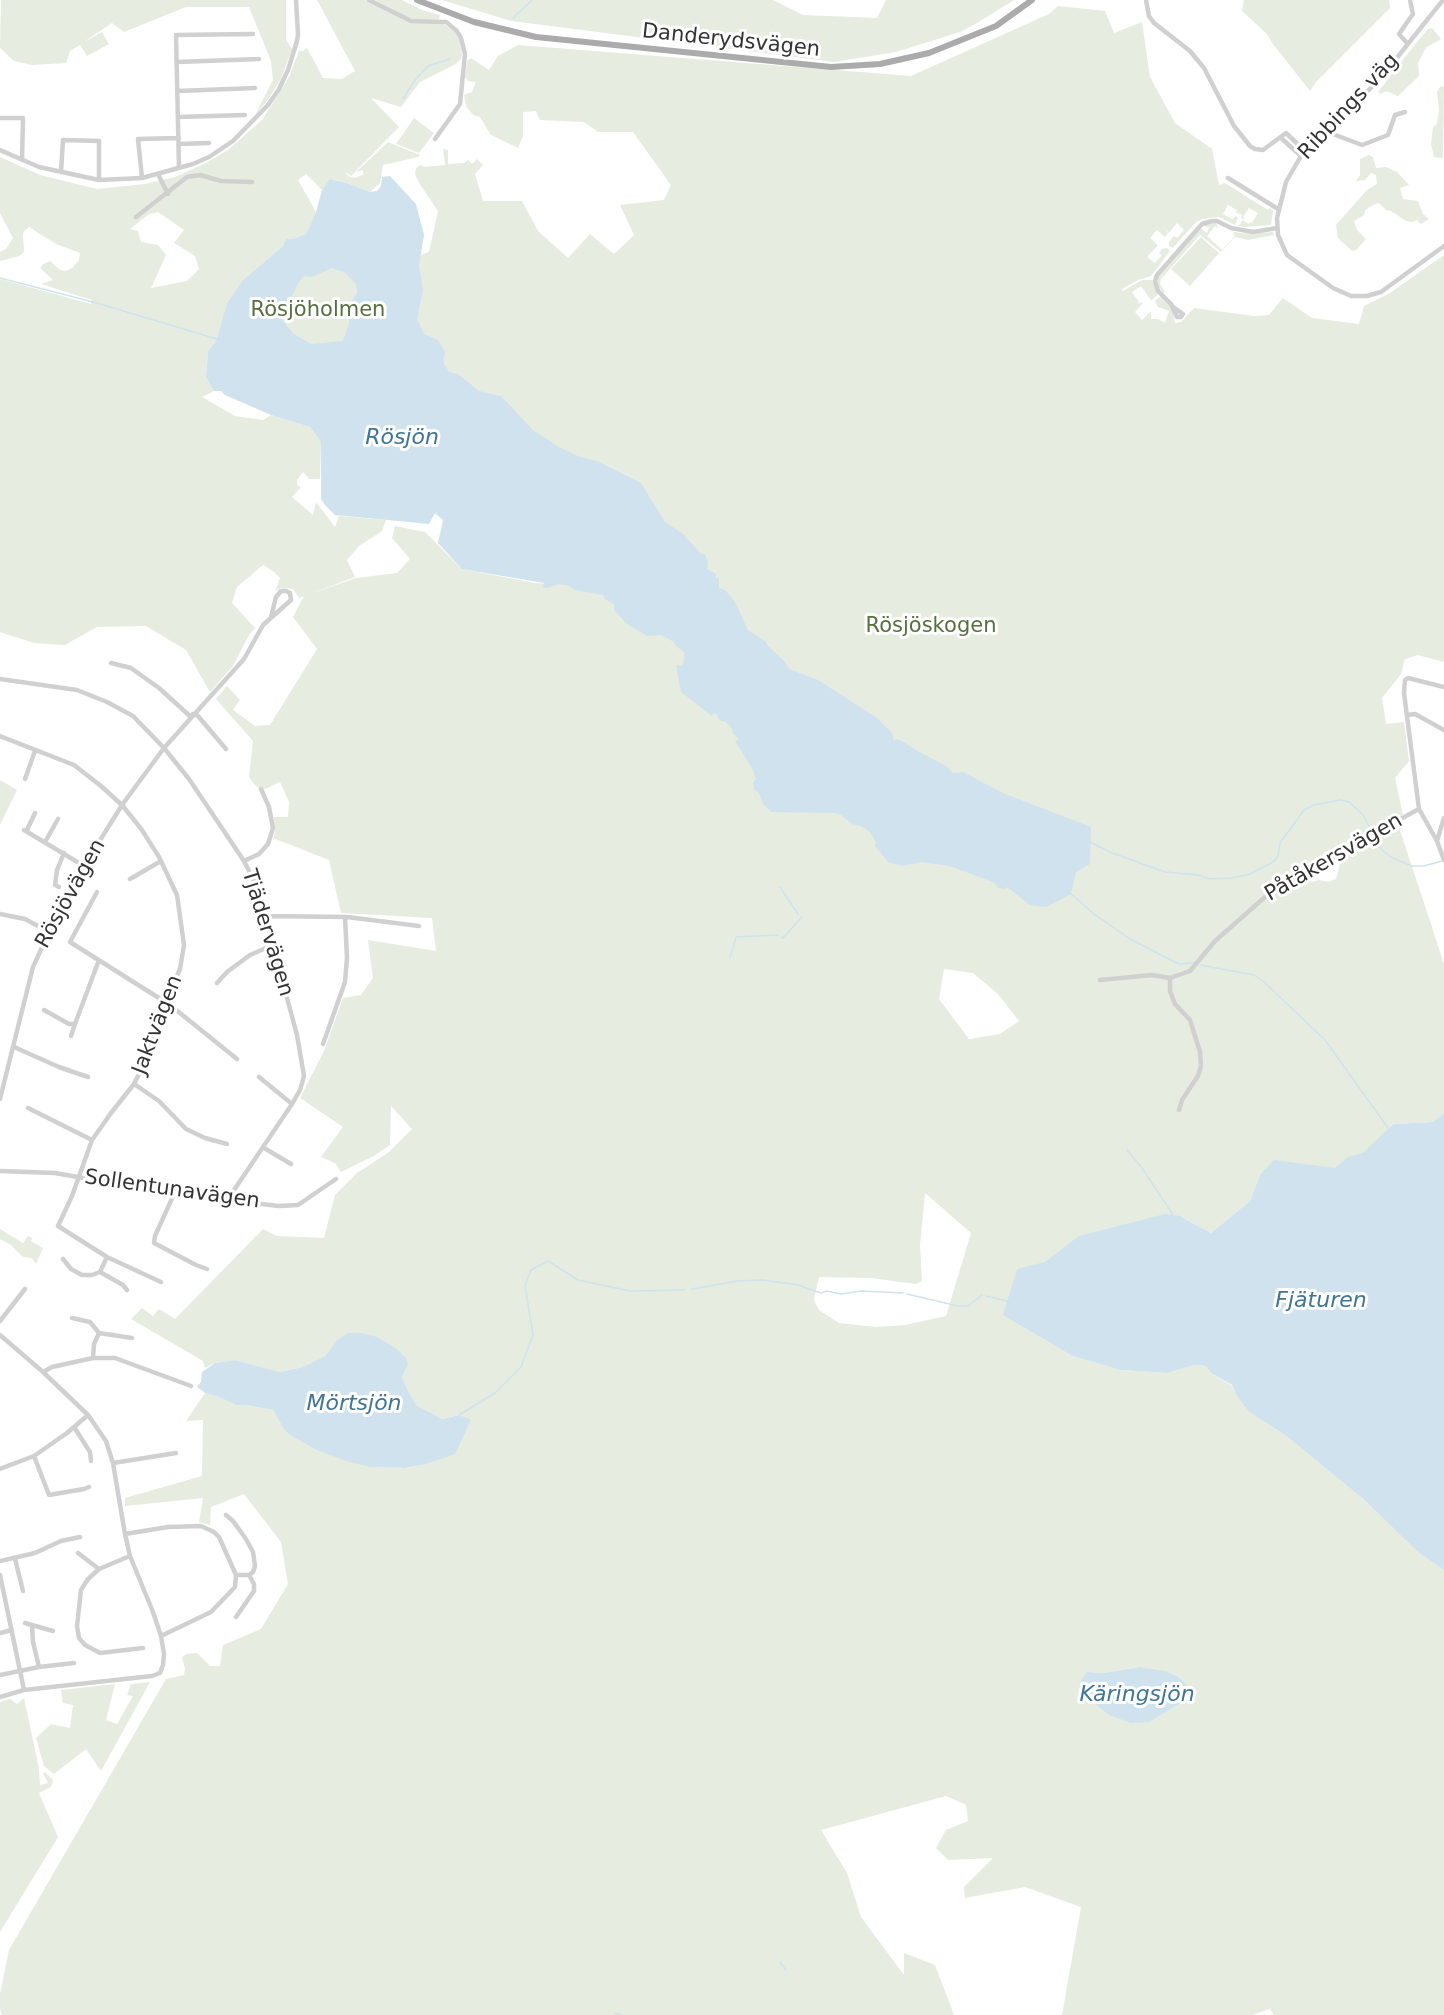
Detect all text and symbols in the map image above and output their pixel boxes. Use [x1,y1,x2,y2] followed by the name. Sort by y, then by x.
[641,19,821,63] street label: Danderydsvägen
[1293,49,1405,165] street label: Ribbings väg
[251,298,385,324] park label: Rösjöholmen
[365,425,439,451] water label: Rösjön
[866,614,996,640] park label: Rösjöskogen
[1261,808,1407,908] street label: Påtåkersvägen
[31,835,111,953] street label: Rösjövägen
[236,867,298,999] street label: Tjädervägen
[128,972,188,1078] street label: Jaktvägen
[83,1165,261,1215] street label: Sollentunavägen
[1275,1288,1367,1314] water label: Fjäturen
[306,1391,402,1417] water label: Mörtsjön
[1079,1682,1195,1708] water label: Käringsjön

